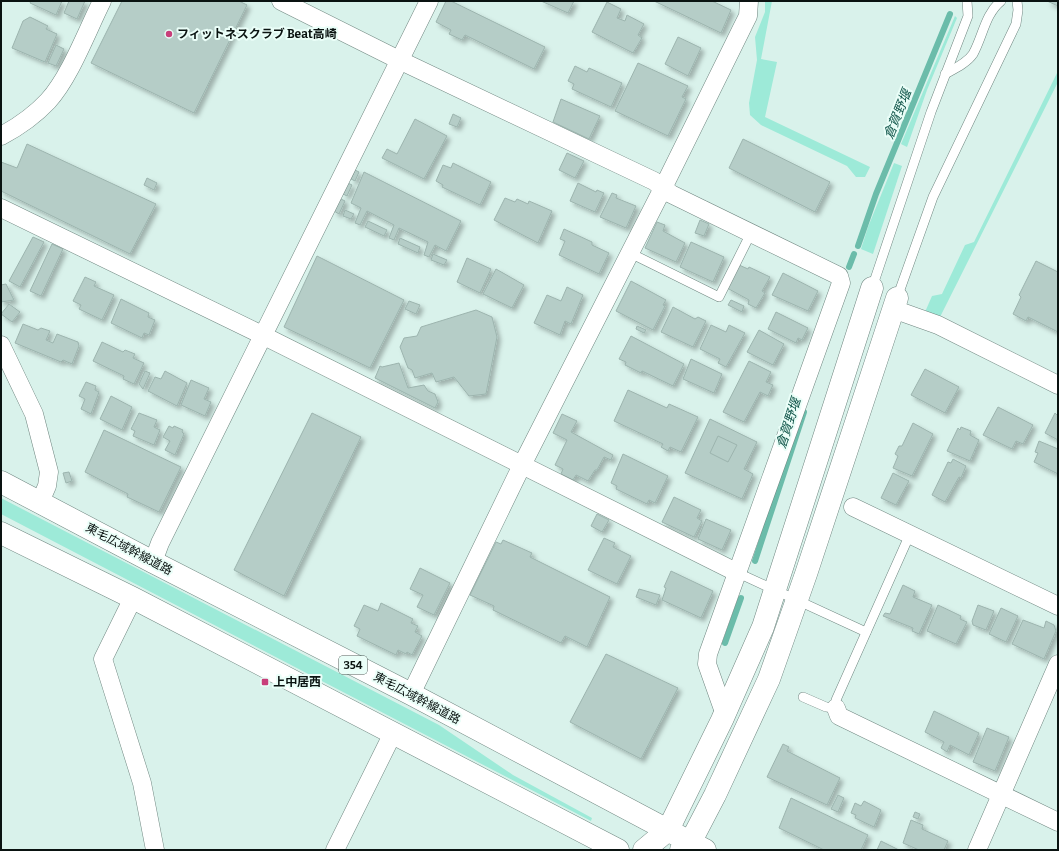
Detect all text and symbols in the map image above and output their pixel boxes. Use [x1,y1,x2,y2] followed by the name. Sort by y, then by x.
[177,27,337,41] place label: フィットネスクラブ Beat高崎
[164,29,174,39] marker: フィットネスクラブ Beat高崎
[881,85,915,141] water label: 倉賀野堰
[773,394,804,450] water label: 倉賀野堰
[83,520,175,578] street label: 東毛広域幹線道路
[339,656,367,674] road number: 354
[371,669,463,727] street label: 東毛広域幹線道路
[273,675,321,689] place label: 上中居西
[260,677,270,687] marker: 上中居西

